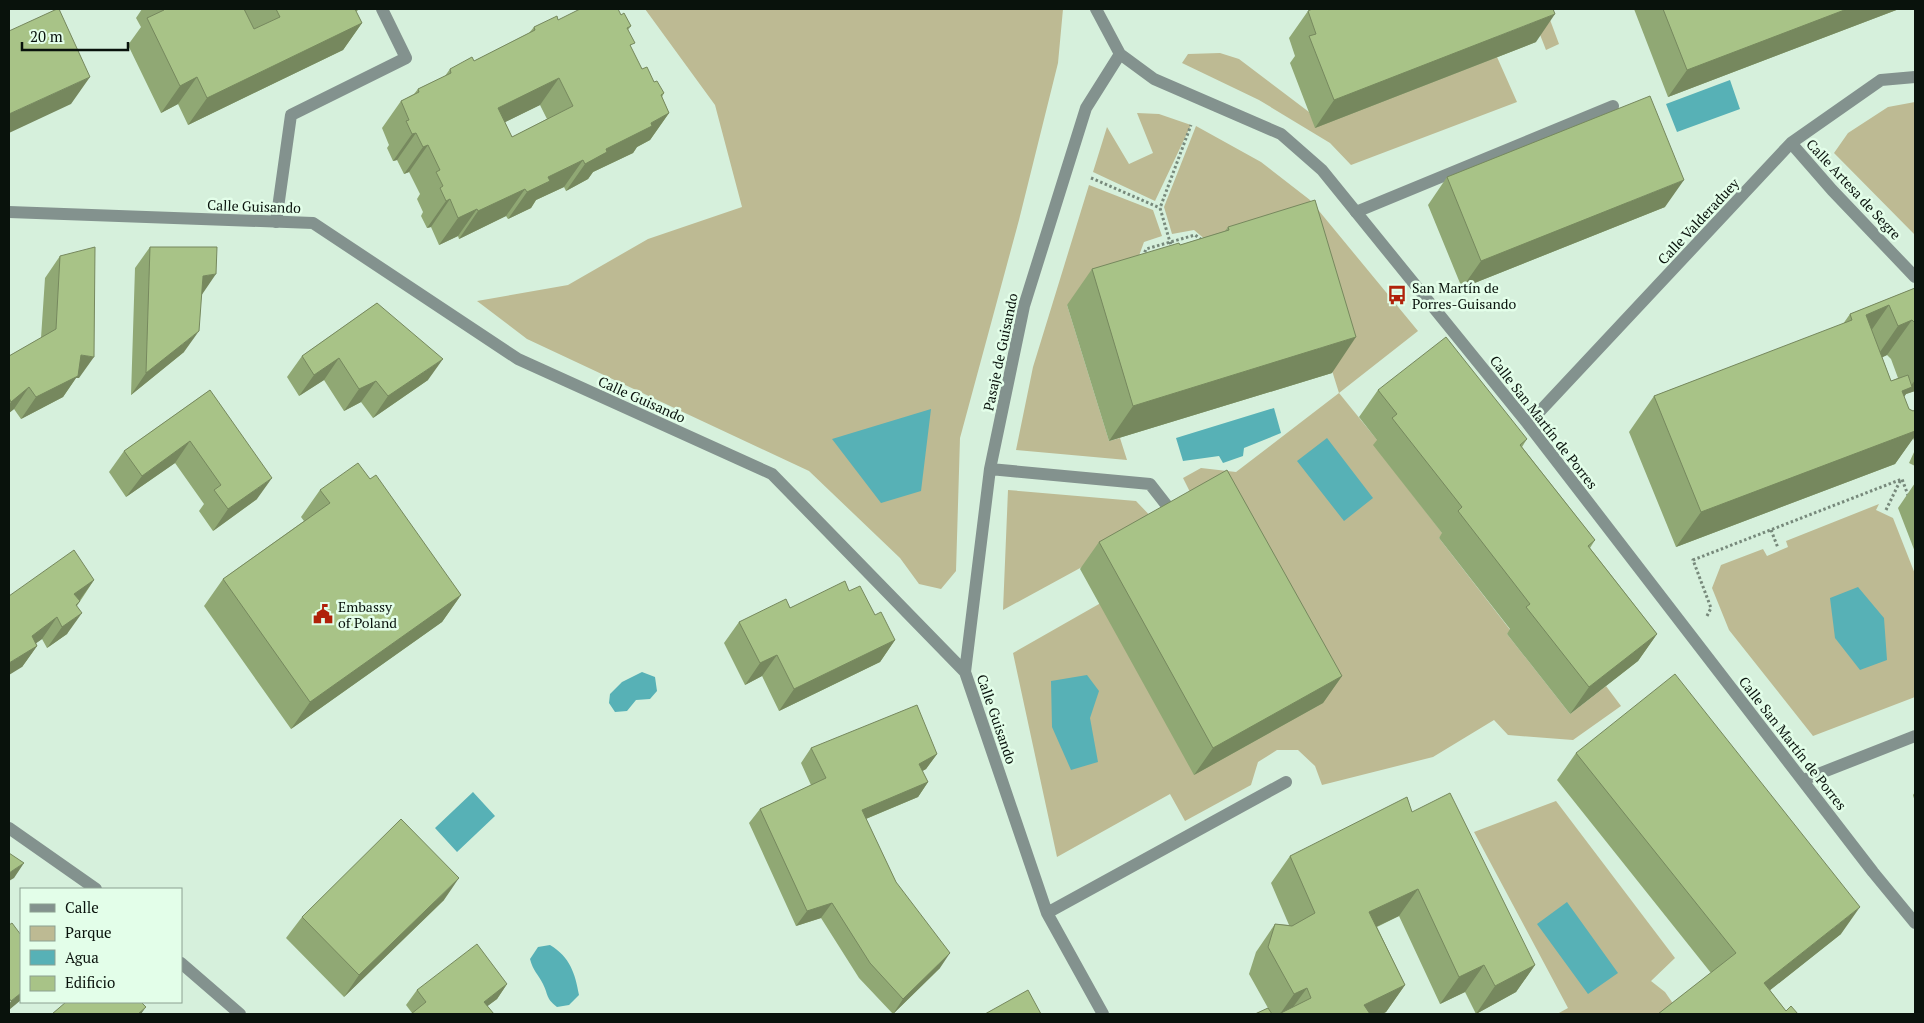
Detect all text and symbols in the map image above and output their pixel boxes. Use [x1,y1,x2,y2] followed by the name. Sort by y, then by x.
[22,20,129,52] scale bar
[30,26,63,46] text: 20 m
[1802,135,1906,243] street label: Calle Artesa de Segre
[1653,173,1744,268] street label: Calle Valderaduey
[207,195,301,217] street label: Calle Guisando
[1412,278,1517,313] place label: San Martín de Porres-Guisando
[1386,284,1408,306] bus stop icon: San Martín de Porres-Guisando
[978,291,1022,413] street label: Pasaje de Guisando
[1486,351,1602,493] street label: Calle San Martín de Porres
[595,371,689,427] street label: Calle Guisando
[338,597,397,632] place label: Embassy of Poland
[312,603,334,625] public building icon: Embassy of Poland
[973,672,1021,767] street label: Calle Guisando
[1735,672,1851,814] street label: Calle San Martín de Porres
[20,888,182,1003] legend
[65,897,99,917] text: Calle
[65,922,112,942] text: Parque
[65,947,99,967] text: Agua
[65,972,115,992] text: Edificio

